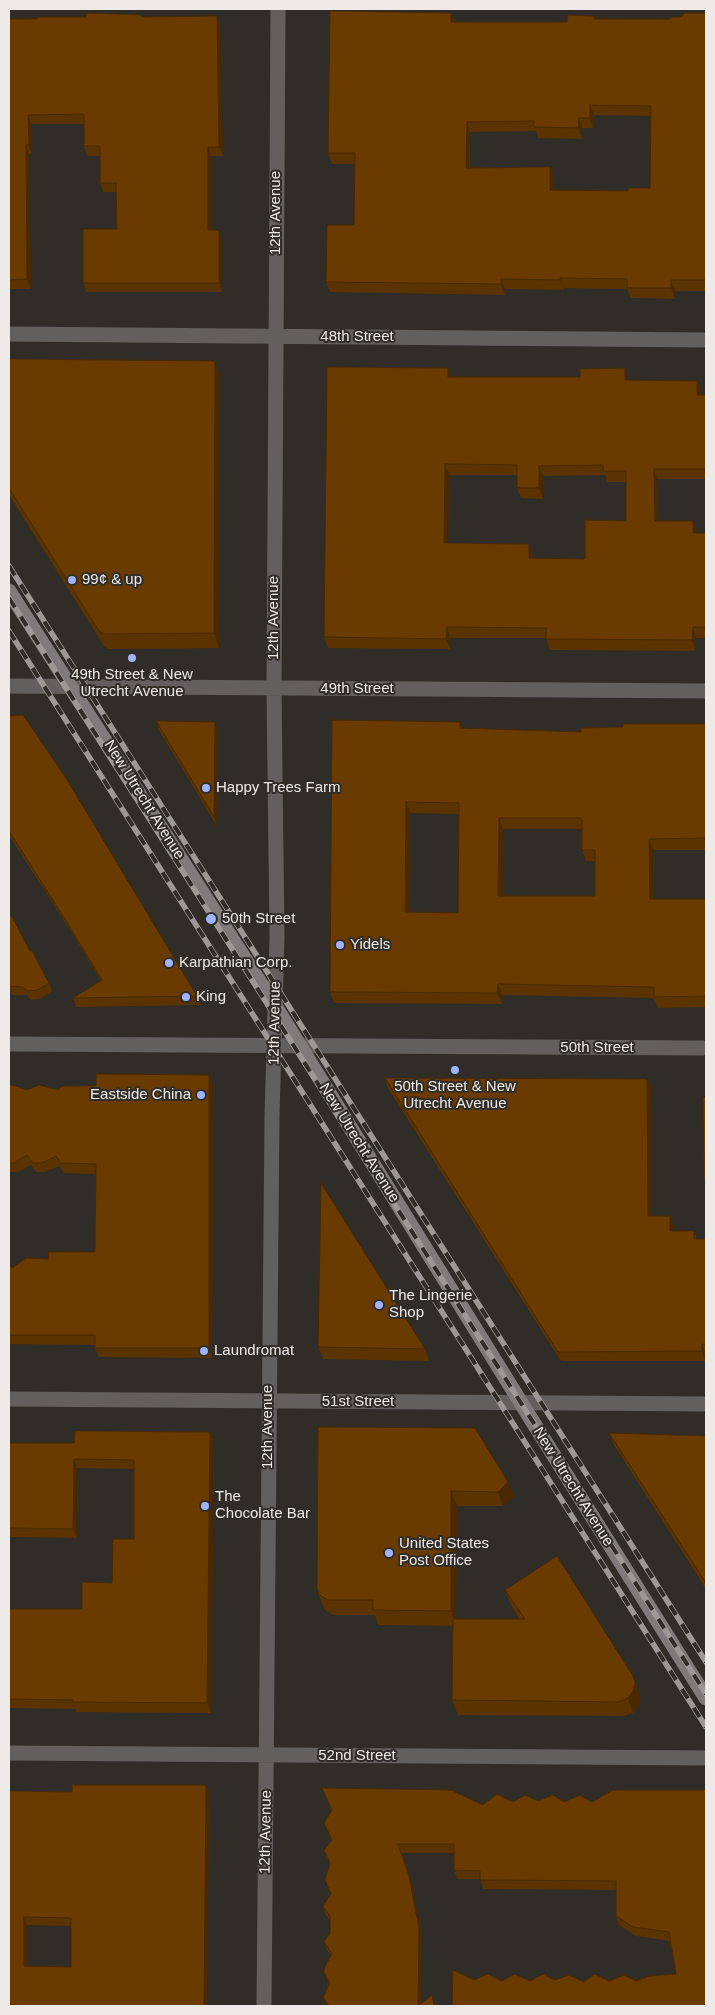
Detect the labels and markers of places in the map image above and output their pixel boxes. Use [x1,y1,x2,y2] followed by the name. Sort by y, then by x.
[82,571,142,589] place label: 99¢ & up
[66,574,78,586] marker: 99¢ & up
[126,652,138,664] marker: 49th Street & New Utrecht Avenue
[71,666,193,701] place label: 49th Street & New Utrecht Avenue
[216,779,340,797] place label: Happy Trees Farm
[200,782,212,794] marker: Happy Trees Farm
[222,910,295,928] place label: 50th Street
[204,912,218,926] marker: 50th Street
[350,936,390,954] place label: Yidels
[334,939,346,951] marker: Yidels
[179,954,292,972] place label: Karpathian Corp.
[163,957,175,969] marker: Karpathian Corp.
[196,988,226,1006] place label: King
[180,991,192,1003] marker: King
[449,1064,461,1076] marker: 50th Street & New Utrecht Avenue
[394,1078,516,1113] place label: 50th Street & New Utrecht Avenue
[90,1086,191,1104] place label: Eastside China
[195,1089,207,1101] marker: Eastside China
[389,1287,472,1322] place label: The Lingerie Shop
[373,1299,385,1311] marker: The Lingerie Shop
[214,1342,294,1360] place label: Laundromat
[198,1345,210,1357] marker: Laundromat
[215,1488,310,1523] place label: The Chocolate Bar
[199,1500,211,1512] marker: The Chocolate Bar
[399,1535,489,1570] place label: United States Post Office
[383,1547,395,1559] marker: United States Post Office

